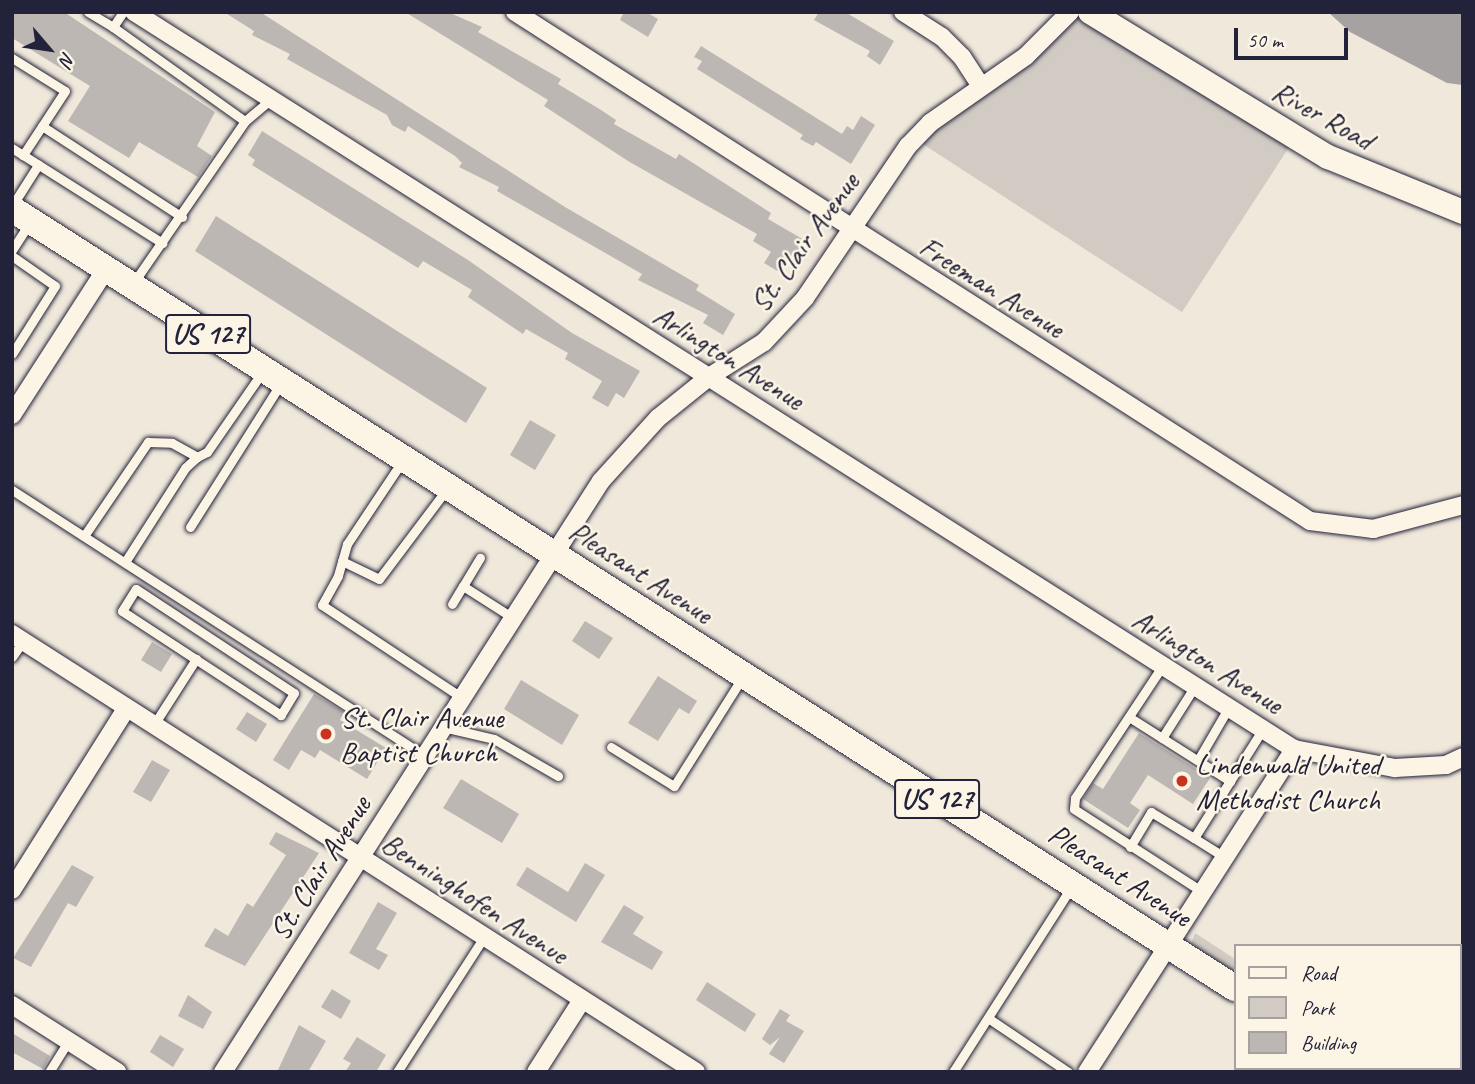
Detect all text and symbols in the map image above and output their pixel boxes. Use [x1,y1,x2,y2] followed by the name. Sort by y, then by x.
[14,14,84,84] north arrow
[1237,14,1351,58] scale bar
[1247,27,1283,53] text: 50 m
[54,48,81,70] text: N
[1266,73,1380,157] street label: River Road
[741,165,867,319] street label: St. Clair Avenue
[913,228,1071,346] street label: Freeman Avenue
[647,297,811,417] street label: Arlington Avenue
[164,310,252,358] road number: US 127
[563,512,719,632] street label: Pleasant Avenue
[1126,601,1290,721] street label: Arlington Avenue
[340,699,503,770] place label: St. Clair Avenue Baptist Church
[318,726,334,742] marker: St. Clair Avenue Baptist Church
[1196,746,1381,816] place label: Lindenwald United Methodist Church
[1174,773,1190,789] marker: Lindenwald United Methodist Church
[893,774,981,824] road number: US 127
[261,789,379,947] street label: St. Clair Avenue
[1042,815,1198,935] street label: Pleasant Avenue
[375,824,575,972] street label: Benninghofen Avenue
[1234,944,1461,1070] legend
[1301,960,1336,986] text: Road
[1301,995,1334,1021] text: Park
[1301,1030,1356,1056] text: Building

